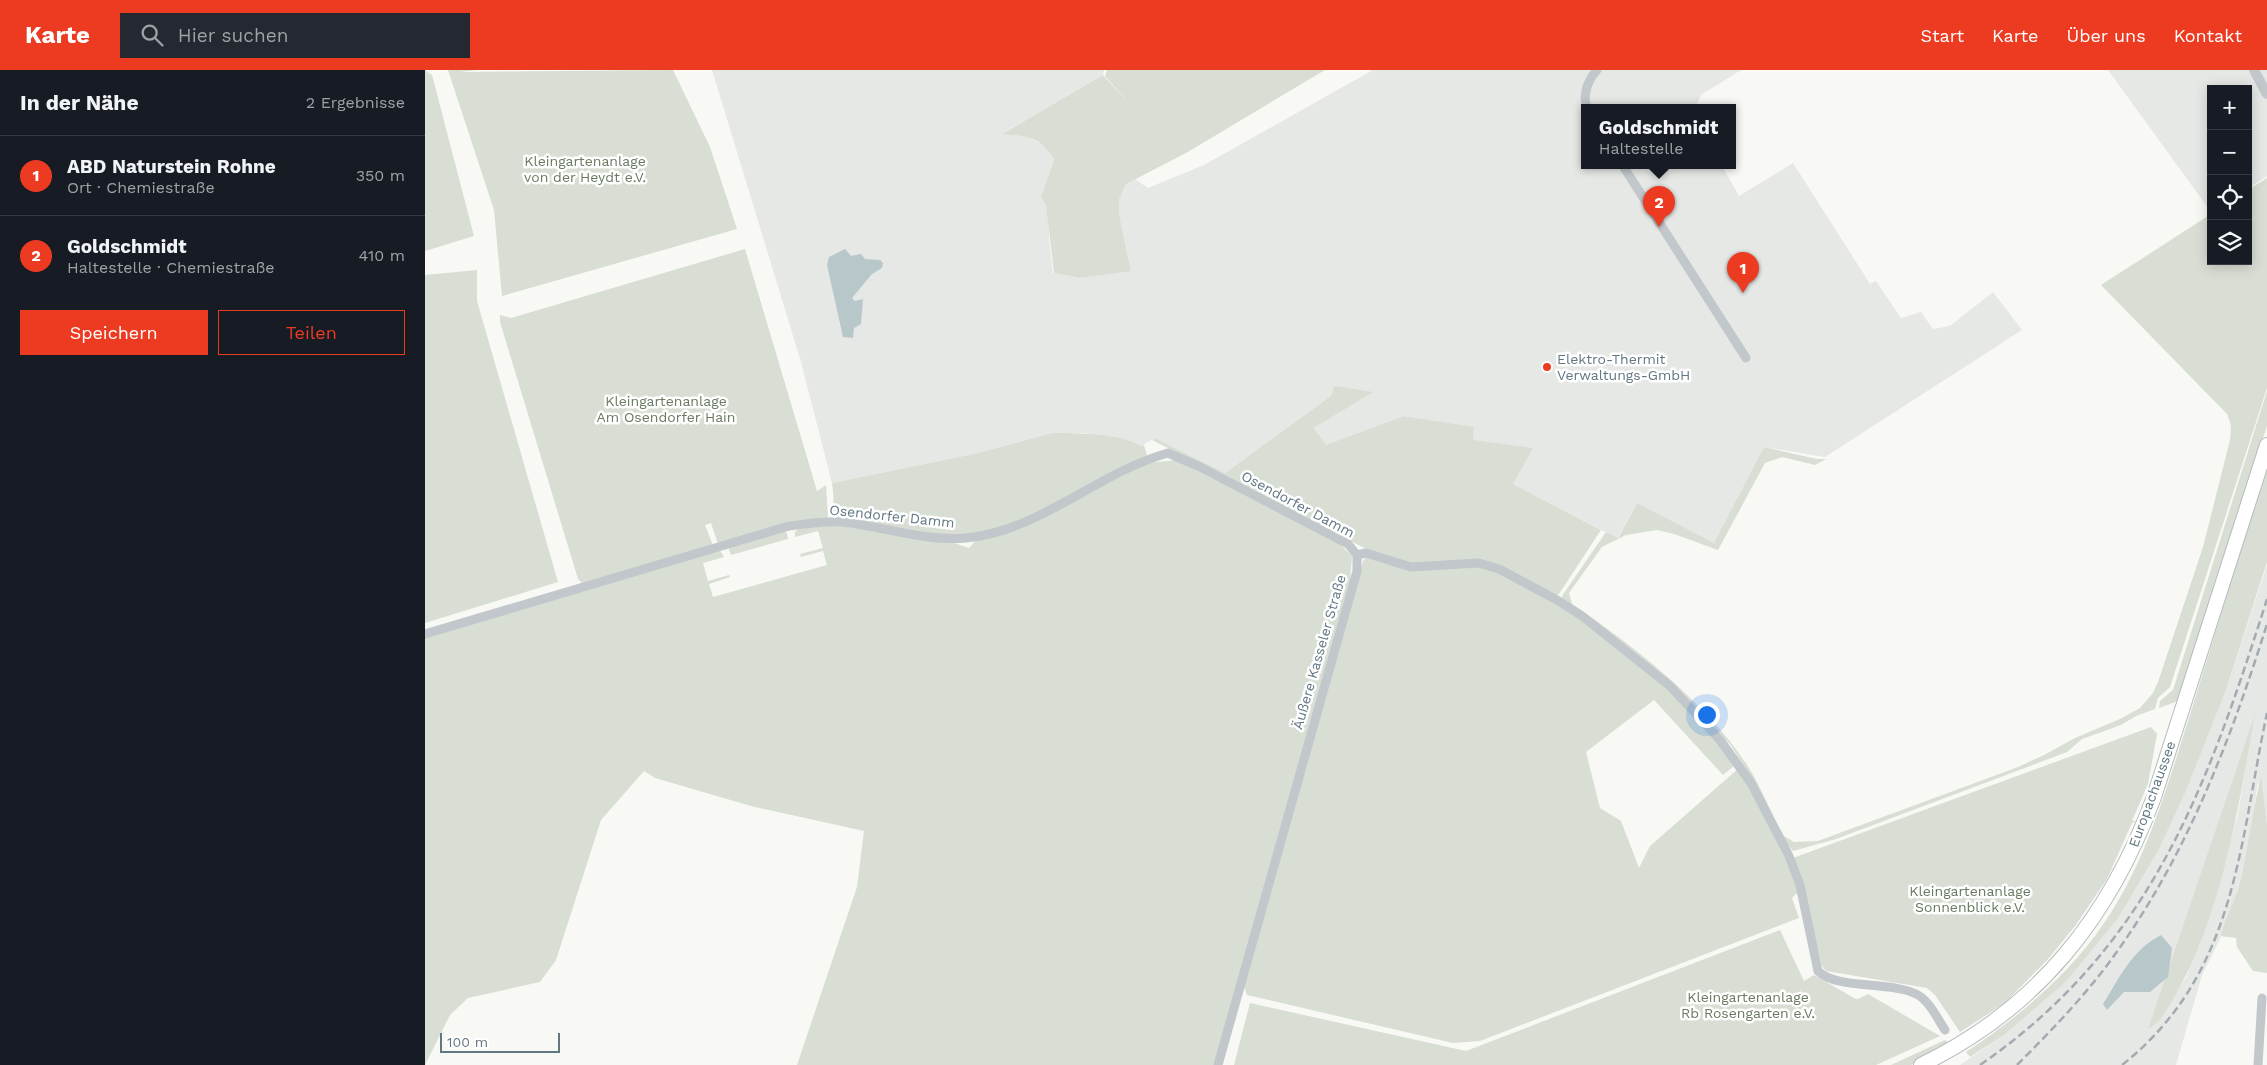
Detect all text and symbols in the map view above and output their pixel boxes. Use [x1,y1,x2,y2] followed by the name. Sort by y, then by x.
[120,13,470,58] search box
[25,21,90,49] text: Karte
[138,21,166,49] icon: search
[178,24,288,47] text: Hier suchen
[1920,25,1964,46] text: Start
[1992,25,2039,46] text: Karte
[2067,25,2146,46] text: Über uns
[2174,25,2242,46] text: Kontakt
[2207,85,2252,265] map controls
[2207,85,2252,130] button: +
[20,90,139,115] text: In der Nähe
[306,93,405,112] text: 2 Ergebnisse
[1581,104,1736,169] popup
[1599,116,1718,139] text: Goldschmidt
[2207,130,2252,175] button: −
[1599,139,1683,158] text: Haltestelle
[524,153,646,185] park label: Kleingartenanlage von der Heydt e.V.
[67,155,276,178] text: ABD Naturstein Rohne
[33,166,39,185] text: 1
[356,166,405,185] text: 350 m
[2207,175,2252,220] button: locate
[67,178,215,197] text: Ort · Chemiestraße
[1643,186,1675,227] pin: 2
[2207,220,2252,265] button: layers
[67,235,187,258] text: Goldschmidt
[31,246,41,265] text: 2
[359,246,405,265] text: 410 m
[1727,252,1759,293] pin: 1
[67,258,275,277] text: Haltestelle · Chemiestraße
[20,310,208,355] button: Speichern
[218,310,405,355] button: Teilen
[1557,351,1690,383] place label: Elektro-Thermit Verwaltungs-GmbH
[1541,361,1553,373] marker: Elektro-Thermit Verwaltungs-GmbH
[597,393,735,425] park label: Kleingartenanlage Am Osendorfer Hain
[1239,467,1357,541] street label: Osendorfer Damm
[829,501,955,531] street label: Osendorfer Damm
[1289,573,1349,731] street label: Äußere Kasseler Straße
[1694,702,1720,728] your location
[2125,739,2179,849] street label: Europachaussee
[1909,883,2031,915] park label: Kleingartenanlage Sonnenblick e.V.
[1681,989,1815,1021] park label: Kleingartenanlage Rb Rosengarten e.V.
[440,1030,560,1053] scale bar
[447,1034,488,1050] text: 100 m

